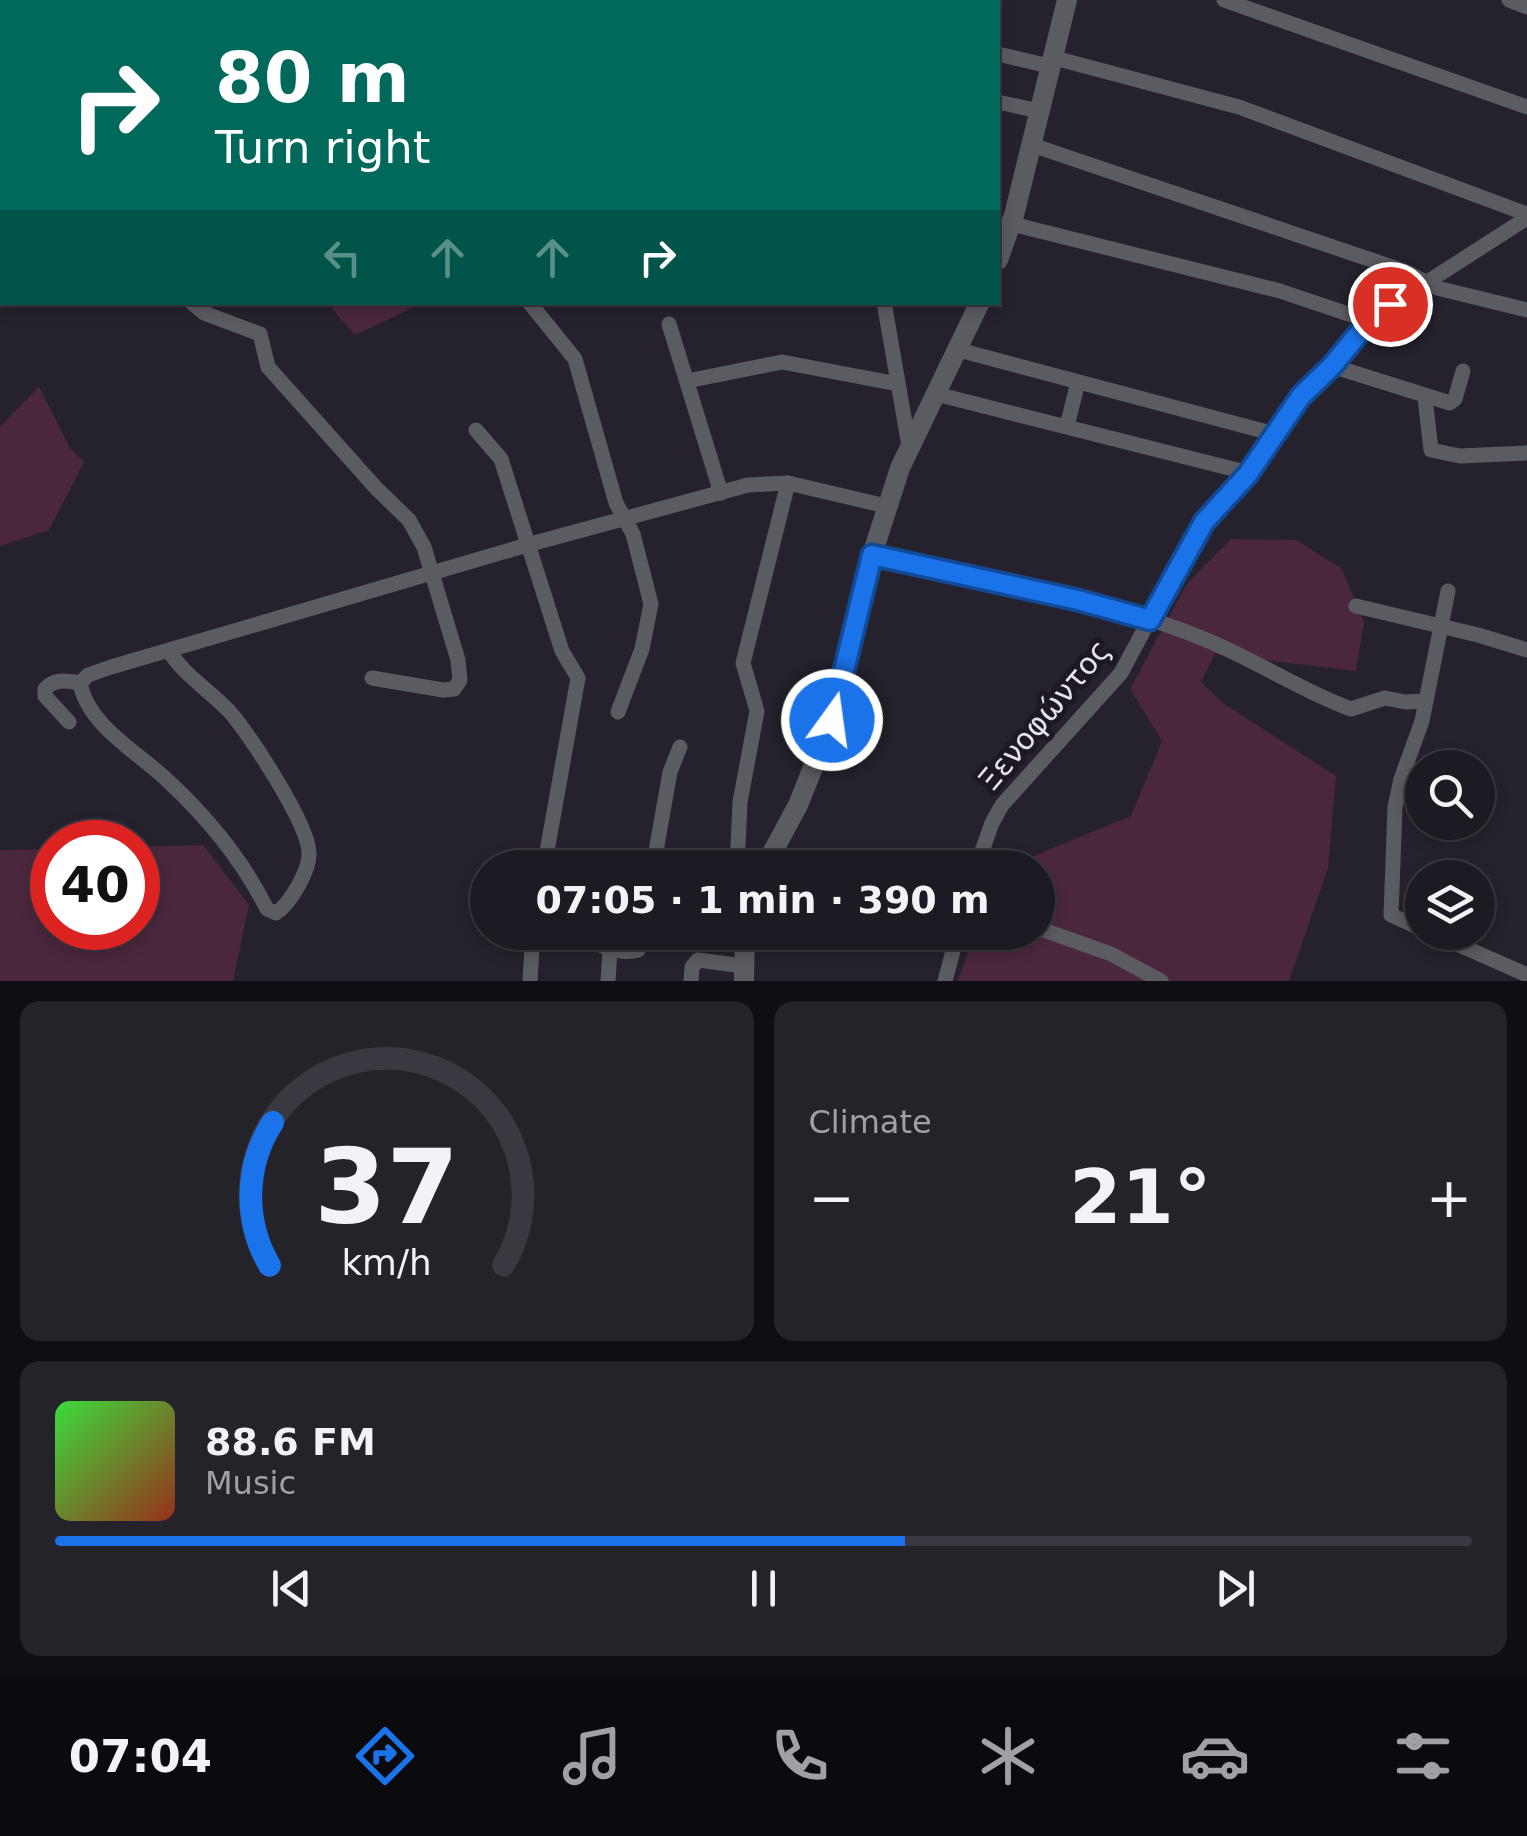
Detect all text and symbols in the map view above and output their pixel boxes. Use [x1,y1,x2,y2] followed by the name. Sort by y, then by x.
[215,37,410,119] text: 80 m
[50,40,180,170] icon: right
[215,121,430,174] text: Turn right
[315,230,370,285] icon: left
[420,230,475,285] icon: ahead
[525,230,580,285] icon: ahead
[630,230,685,285] icon: right
[1348,262,1433,347] pin
[1363,277,1418,332] icon: arrive
[971,633,1117,797] street label: Ξενοφώντος
[780,668,884,772] position arrow
[1405,750,1495,950] map controls
[1405,750,1495,840] button: search
[30,820,160,950] speed limit sign: 40
[1405,860,1495,950] button: layers
[535,878,990,922] text: 07:05 · 1 min · 390 m
[809,1103,932,1141] text: Climate
[314,1126,459,1248] text: 37
[1069,1153,1211,1241] text: 21°
[809,1166,855,1230] text: −
[1426,1166,1472,1230] text: +
[342,1242,432,1283] text: km/h
[205,1420,376,1464] text: 88.6 FM
[205,1464,296,1502] text: Music
[264,1561,319,1616] icon: previous
[736,1561,791,1616] icon: pause
[1208,1561,1263,1616] icon: next
[350,1721,420,1791] icon: directions
[557,1721,627,1791] icon: music
[765,1721,835,1791] icon: phone
[973,1721,1043,1791] icon: climate
[1180,1721,1250,1791] icon: car
[1388,1721,1458,1791] icon: filters
[69,1730,212,1783] text: 07:04

